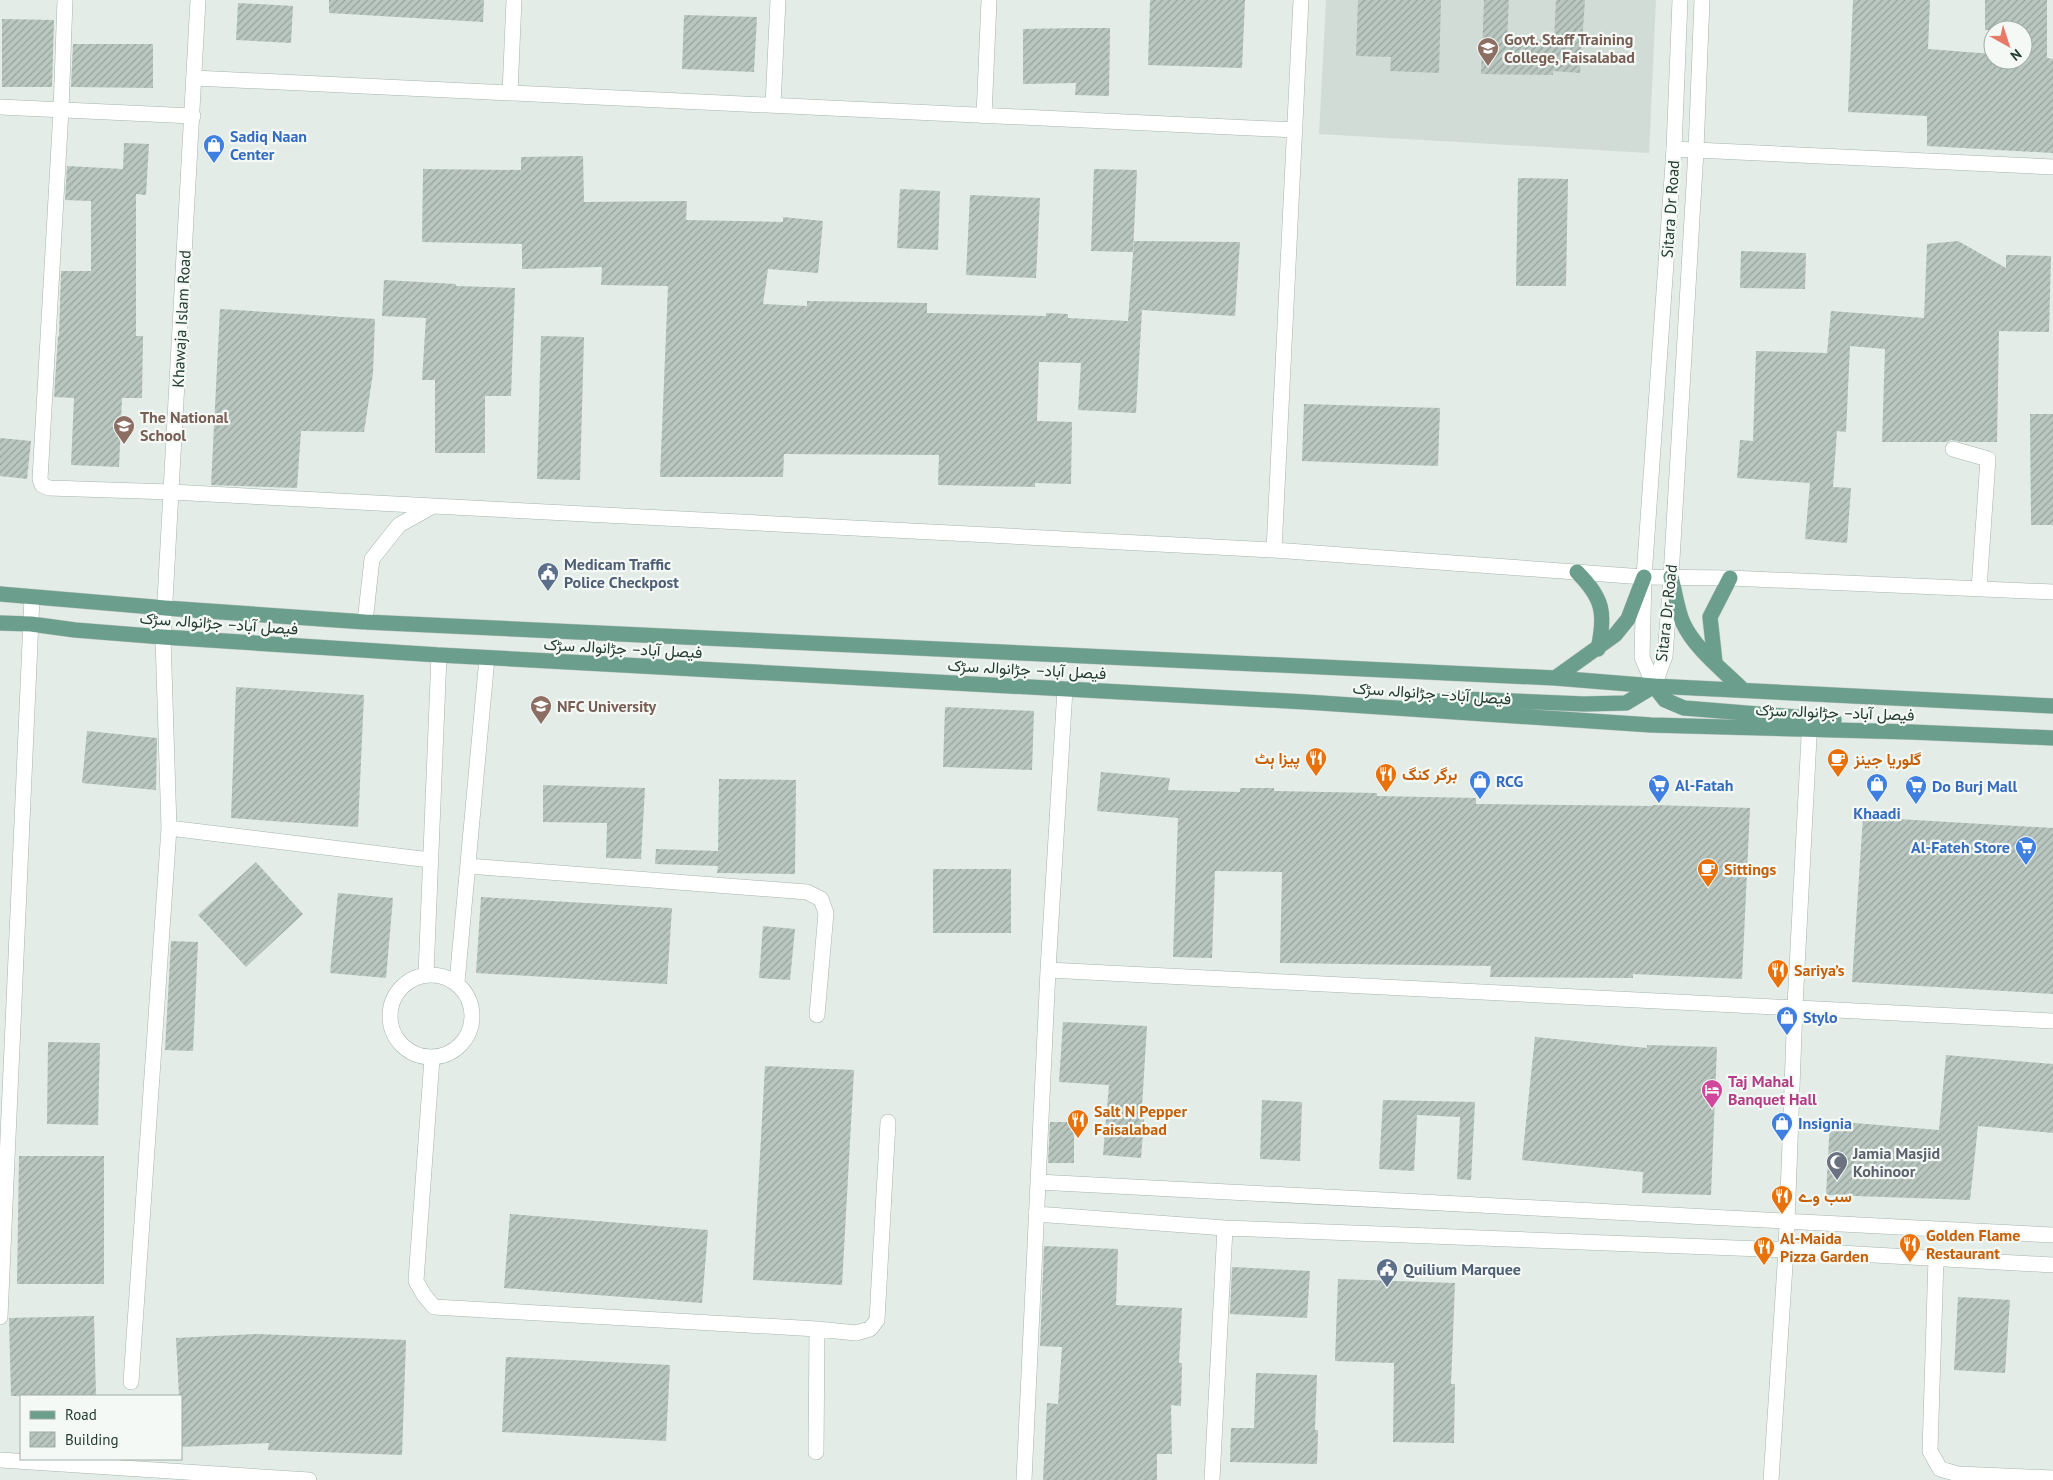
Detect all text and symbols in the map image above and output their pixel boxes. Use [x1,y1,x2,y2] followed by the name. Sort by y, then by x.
[1983,20,2033,70] north arrow
[1504,29,1635,67] place label: Govt. Staff Training College, Faisalabad
[1476,36,1500,67] school or university icon: Govt. Staff Training College, Faisalabad
[2007,45,2025,65] text: N
[230,126,307,164] place label: Sadiq Naan Center
[202,133,226,164] shop icon: Sadiq Naan Center
[1657,159,1683,259] street label: Sitara Dr Road
[167,250,195,388] street label: Khawaja Islam Road
[140,407,229,445] place label: The National School
[112,414,136,445] school or university icon: The National School
[564,554,679,592] place label: Medicam Traffic Police Checkpost
[536,561,560,592] public building icon: Medicam Traffic Police Checkpost
[1651,563,1681,663] street label: Sitara Dr Road
[139,607,299,640] street label: فیصل آباد– جڑانوالہ سڑک
[543,634,703,663] street label: فیصل آباد– جڑانوالہ سڑک
[947,655,1107,684] street label: فیصل آباد– جڑانوالہ سڑک
[1352,677,1512,710] street label: فیصل آباد– جڑانوالہ سڑک
[529,694,553,725] school or university icon: NFC University
[557,696,657,716] place label: NFC University
[1755,699,1915,726] street label: فیصل آباد– جڑانوالہ سڑک
[1304,746,1328,777] restaurant icon: پیزا ہٹ
[1826,747,1850,778] cafe icon: گلوریا جینز
[1255,748,1300,770] place label: پیزا ہٹ
[1853,749,1921,770] place label: گلوریا جینز
[1374,762,1398,793] restaurant icon: برگر کنگ
[1402,764,1457,785] place label: برگر کنگ
[1468,769,1492,800] shop icon: RCG
[1496,771,1524,791] place label: RCG
[1865,772,1889,803] shop icon: Khaadi
[1647,773,1671,804] supermarket icon: Al-Fatah
[1904,774,1928,805] supermarket icon: Do Burj Mall
[1675,775,1733,795] place label: Al-Fatah
[1932,776,2017,796] place label: Do Burj Mall
[1853,803,1901,823] place label: Khaadi
[2014,835,2038,866] supermarket icon: Al-Fateh Store
[1911,837,2010,857] place label: Al-Fateh Store
[1696,857,1720,888] cafe icon: Sittings
[1724,859,1776,879] place label: Sittings
[1766,958,1790,989] restaurant icon: Sariya’s
[1794,960,1845,980] place label: Sariya’s
[1775,1005,1799,1036] shop icon: Stylo
[1803,1007,1838,1027] place label: Stylo
[1728,1071,1817,1109] place label: Taj Mahal Banquet Hall
[1700,1078,1724,1109] hotel icon: Taj Mahal Banquet Hall
[1094,1101,1187,1139] place label: Salt N Pepper Faisalabad
[1066,1108,1090,1139] restaurant icon: Salt N Pepper Faisalabad
[1770,1111,1794,1142] shop icon: Insignia
[1798,1113,1852,1133] place label: Insignia
[1852,1143,1940,1181] place label: Jamia Masjid Kohinoor
[1825,1150,1849,1181] mosque icon: Jamia Masjid Kohinoor
[1770,1184,1794,1215] restaurant icon: سب وے
[1798,1186,1852,1207] place label: سب وے
[1926,1225,2020,1263] place label: Golden Flame Restaurant
[1780,1228,1869,1266] place label: Al-Maida Pizza Garden
[1898,1232,1922,1263] restaurant icon: Golden Flame Restaurant
[1752,1235,1776,1266] restaurant icon: Al-Maida Pizza Garden
[1375,1257,1399,1288] public building icon: Quilium Marquee
[1403,1259,1521,1279] place label: Quilium Marquee
[20,1395,182,1460] legend
[65,1405,97,1424] text: Road
[65,1430,119,1449] text: Building

